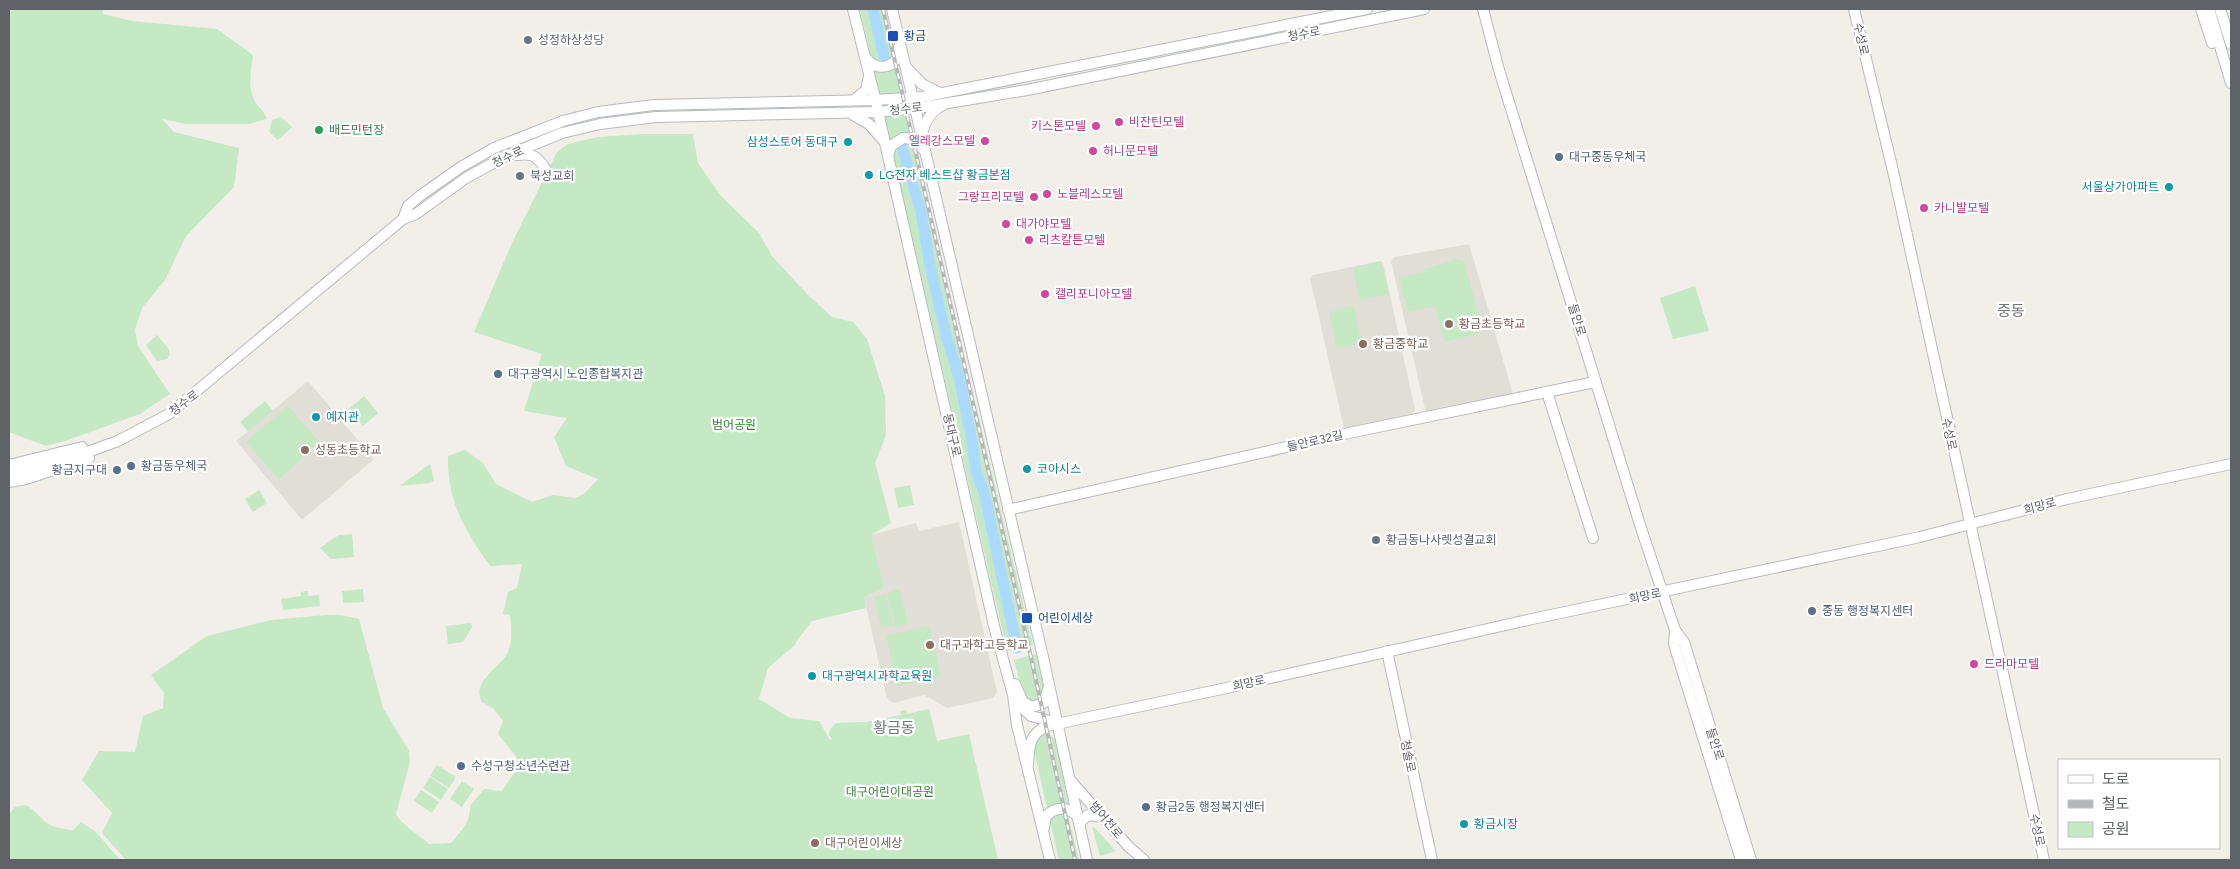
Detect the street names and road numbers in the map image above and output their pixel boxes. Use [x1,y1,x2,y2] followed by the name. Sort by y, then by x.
[1850,21,1872,57] street label: 수성로
[1286,24,1322,44] street label: 청수로
[889,100,923,118] street label: 청수로
[490,143,526,171] street label: 청수로
[1565,302,1589,338] street label: 들안로
[167,387,201,419] street label: 청수로
[940,412,964,458] street label: 동대구로
[1939,416,1959,452] street label: 수성로
[1285,428,1345,454] street label: 들안로32길
[2022,495,2058,517] street label: 희망로
[1627,586,1663,606] street label: 희망로
[1231,672,1267,694] street label: 희망로
[1703,726,1727,762] street label: 들안로
[1398,738,1418,774] street label: 청솔로
[1086,799,1126,841] street label: 범어천로
[2027,812,2047,848] street label: 수성로

